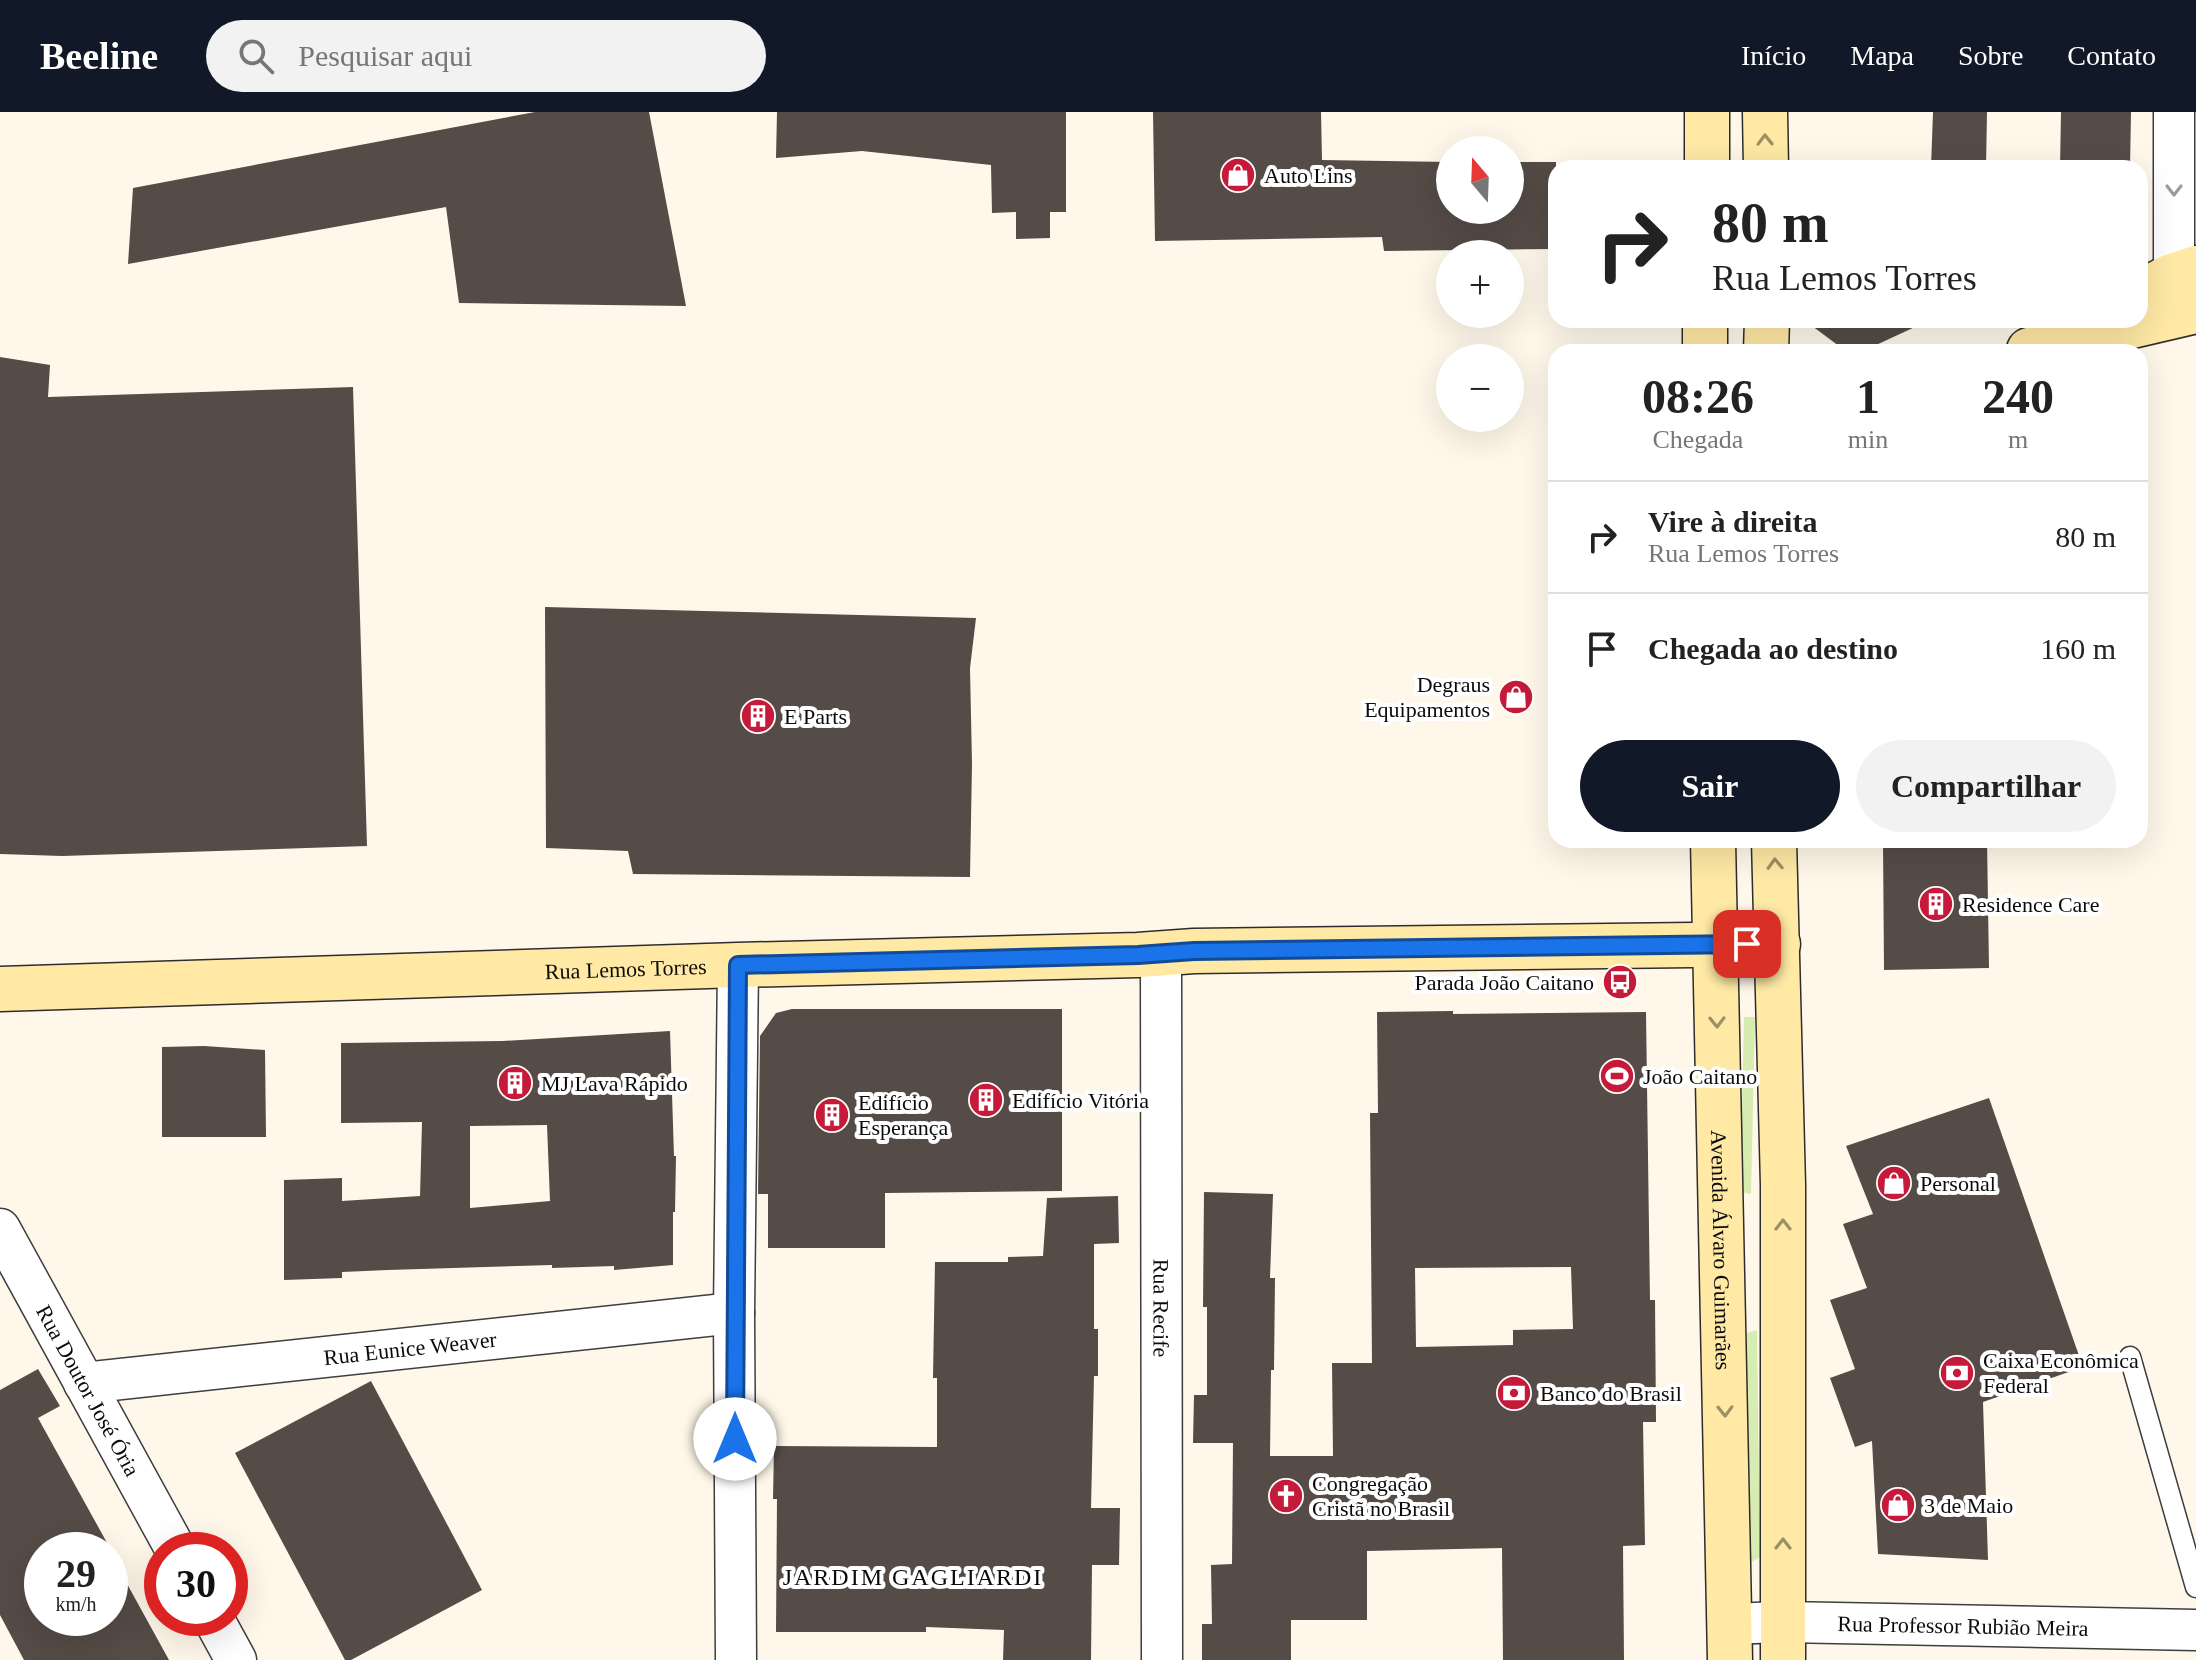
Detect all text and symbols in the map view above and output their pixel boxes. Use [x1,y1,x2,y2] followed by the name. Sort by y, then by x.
[206,20,766,92] search box
[234,34,278,78] icon: search
[40,35,158,77] text: Beeline
[298,39,472,72] text: Pesquisar aqui
[1741,40,1806,71] text: Início
[1850,40,1914,71] text: Mapa
[1958,40,2023,71] text: Sobre
[2067,40,2156,71] text: Contato
[1756,133,1774,146] one-way arrow
[1436,136,1524,224] north arrow
[1436,136,1524,432] map controls
[1219,156,1257,194] shop icon: Auto Lins
[1264,163,1353,188] place label: Auto Lins
[2165,184,2183,197] one-way arrow
[1580,192,1684,296] icon: right
[1712,192,1829,254] text: 80 m
[1436,240,1524,328] button: +
[1712,258,1977,298] text: Rua Lemos Torres
[1436,344,1524,432] button: −
[1642,370,1754,423] text: 08:26
[1856,370,1880,423] text: 1
[1982,370,2054,423] text: 240
[1652,425,1743,454] text: Chegada
[1848,425,1888,454] text: min
[2008,425,2028,454] text: m
[1648,505,1817,538] text: Vire à direita
[1580,515,1624,559] icon: right
[2055,520,2116,553] text: 80 m
[1648,539,1839,568] text: Rua Lemos Torres
[1580,627,1624,671] icon: arrive
[1648,632,1898,665] text: Chegada ao destino
[2040,632,2116,665] text: 160 m
[1364,672,1490,722] place label: Degraus Equipamentos
[1497,678,1535,716] shop icon: Degraus Equipamentos
[739,697,777,735] building icon: E Parts
[784,704,847,729] place label: E Parts
[1580,740,1840,832] button: Sair
[1856,740,2116,832] button: Compartilhar
[1766,857,1783,870] one-way arrow
[1917,885,1955,923] building icon: Residence Care
[1962,892,2099,917] place label: Residence Care
[1713,910,1781,978] pin
[1725,922,1769,966] icon: arrive
[544,954,707,984] street label: Rua Lemos Torres
[1601,963,1639,1001] bus stop icon: Parada João Caitano
[1414,970,1594,995] place label: Parada João Caitano
[1708,1016,1725,1029] one-way arrow
[1598,1057,1636,1095] sports icon: João Caitano
[496,1064,534,1102] building icon: MJ Lava Rápido
[1643,1064,1757,1089] place label: João Caitano
[541,1071,688,1096] place label: MJ Lava Rápido
[967,1081,1005,1119] building icon: Edifício Vitória
[1012,1088,1149,1113] place label: Edifício Vitória
[858,1090,949,1140] place label: Edifício Esperança
[813,1096,851,1134] building icon: Edifício Esperança
[1707,1129,1736,1370] street label: Avenida Álvaro Guimarães
[1875,1164,1913,1202] shop icon: Personal
[1920,1171,1996,1196] place label: Personal
[1774,1218,1792,1231] one-way arrow
[1149,1259,1174,1357] street label: Rua Recife
[32,1300,146,1480] street label: Rua Doutor José Ória
[322,1326,499,1370] street label: Rua Eunice Weaver
[1983,1348,2139,1398] place label: Caixa Econômica Federal
[1938,1354,1976,1392] bank icon: Caixa Econômica Federal
[1495,1374,1533,1412] bank icon: Banco do Brasil
[1540,1381,1682,1406] place label: Banco do Brasil
[693,1397,777,1481] position arrow
[1716,1405,1734,1418] one-way arrow
[1312,1471,1450,1521] place label: Congregação Cristã no Brasil
[1267,1477,1305,1515] church icon: Congregação Cristã no Brasil
[1879,1486,1917,1524] shop icon: 3 de Maio
[1924,1493,2013,1518] place label: 3 de Maio
[144,1532,248,1636] speed limit sign: 30
[1774,1537,1792,1550] one-way arrow
[56,1551,96,1596] text: 29
[783,1564,1043,1590] district label: JARDIM GAGLIARDI
[55,1593,97,1615] text: km/h
[1837,1611,2089,1640] street label: Rua Professor Rubião Meira

